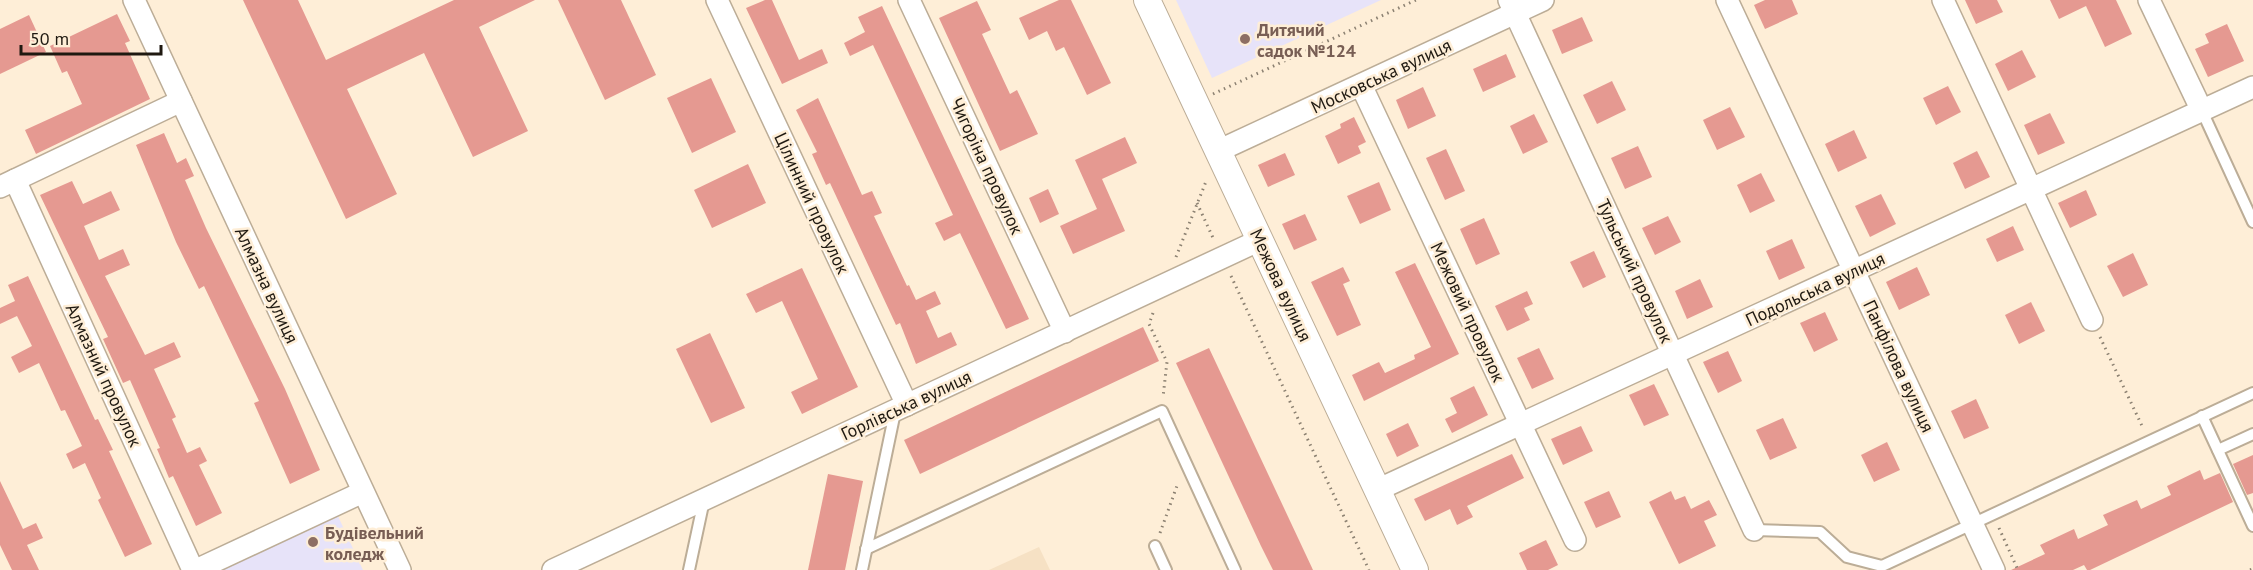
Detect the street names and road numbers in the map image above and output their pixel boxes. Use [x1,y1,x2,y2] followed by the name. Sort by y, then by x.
[1307,33,1455,119] street label: Московська вулиця
[945,94,1029,238] street label: Чигоріна провулок
[769,129,855,278] street label: Цілинний провулок
[1592,195,1679,347] street label: Тульський провулок
[230,223,304,347] street label: Алмазна вулиця
[1245,225,1317,345] street label: Межова вулиця
[1426,238,1511,386] street label: Межовий провулок
[1742,247,1888,331] street label: Подольська вулиця
[1858,296,1940,436] street label: Панфілова вулиця
[61,300,147,451] street label: Алмазний провулок
[837,365,975,445] street label: Горлівська вулиця

